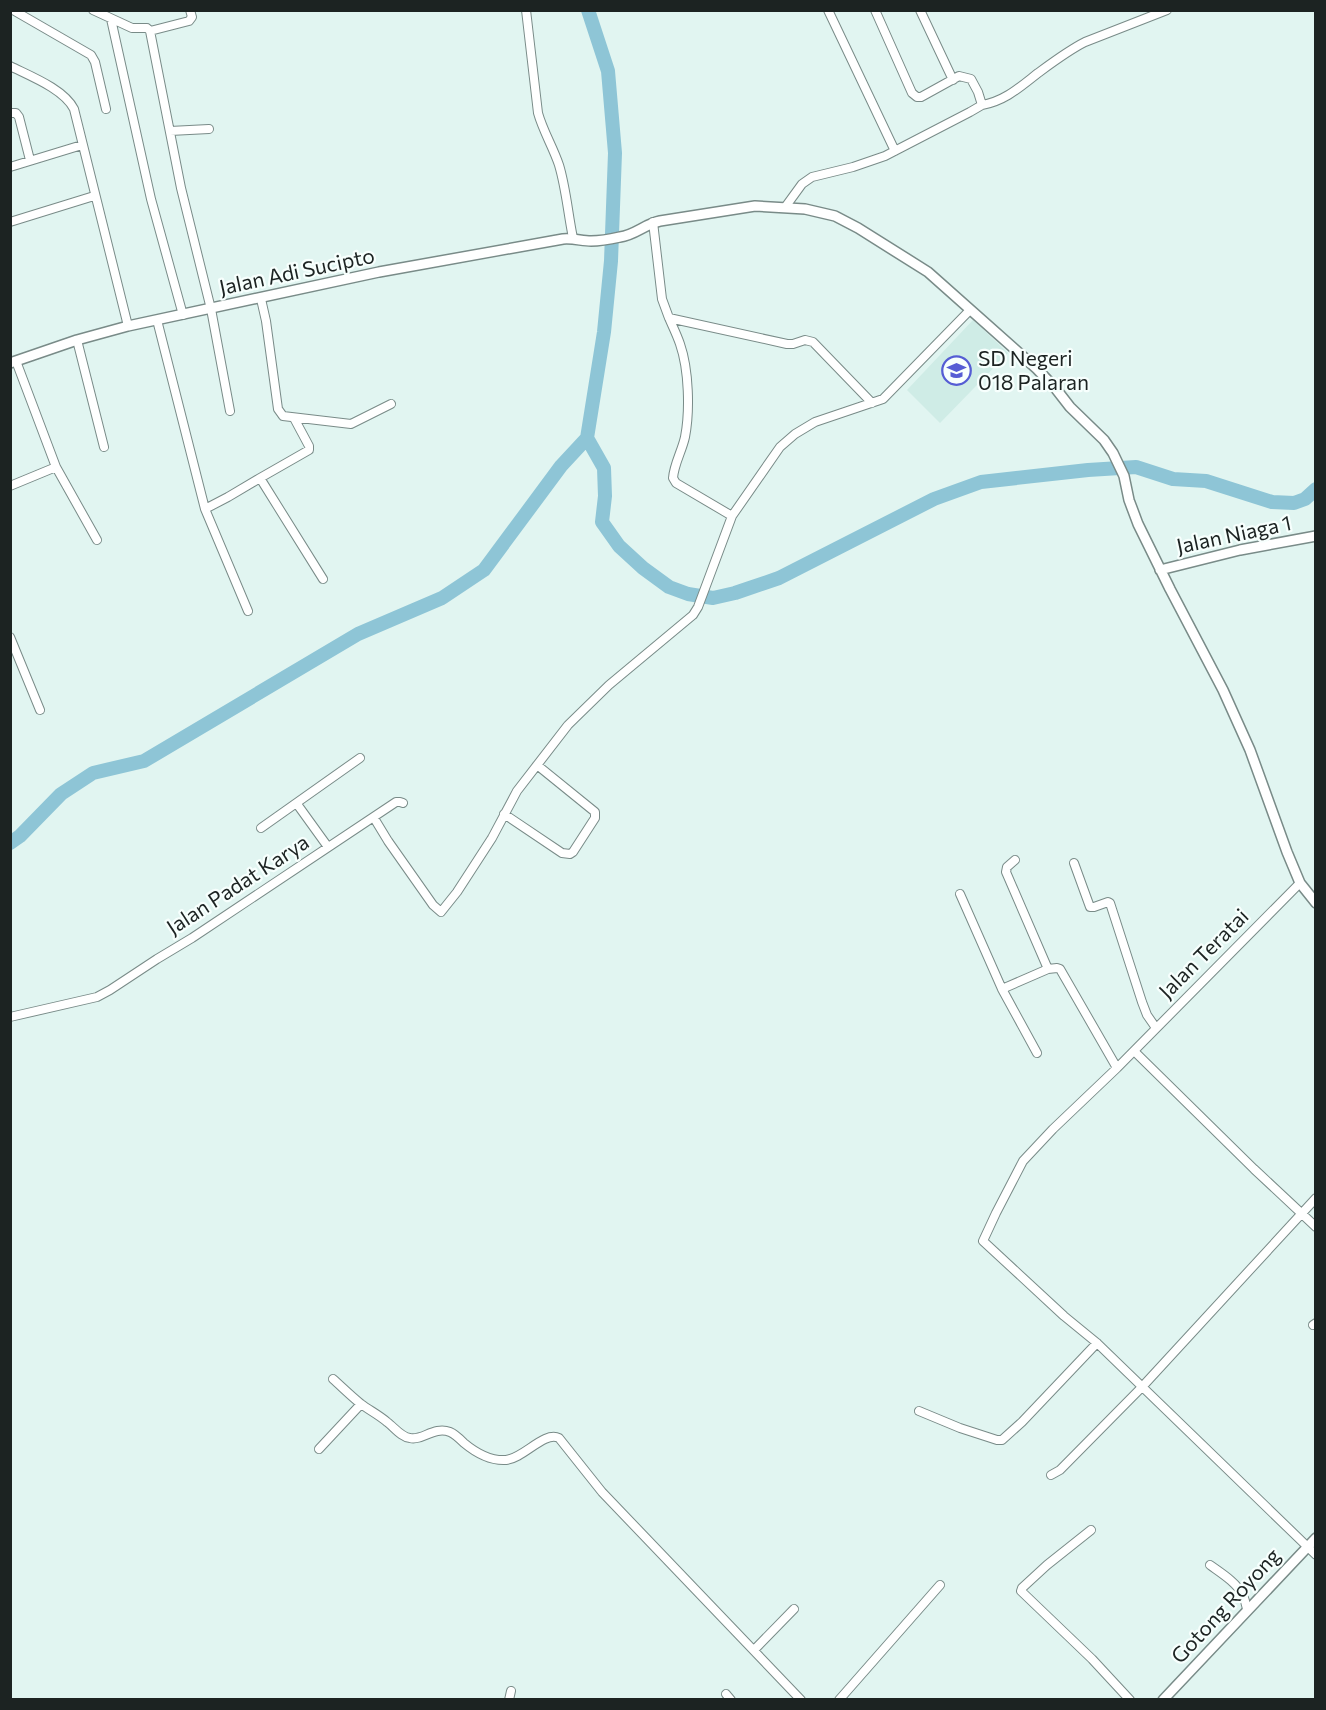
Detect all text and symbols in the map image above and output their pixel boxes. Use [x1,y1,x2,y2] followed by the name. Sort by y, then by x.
[217,242,377,299] street label: Jalan Adi Sucipto
[978,345,1089,394] place label: SD Negeri 018 Palaran
[941,355,973,387] school or university icon: SD Negeri 018 Palaran
[1174,509,1293,558] street label: Jalan Niaga 1
[161,828,313,939] street label: Jalan Padat Karya
[1153,903,1253,1003] street label: Jalan Teratai
[1165,1542,1285,1668] street label: Gotong Royong

